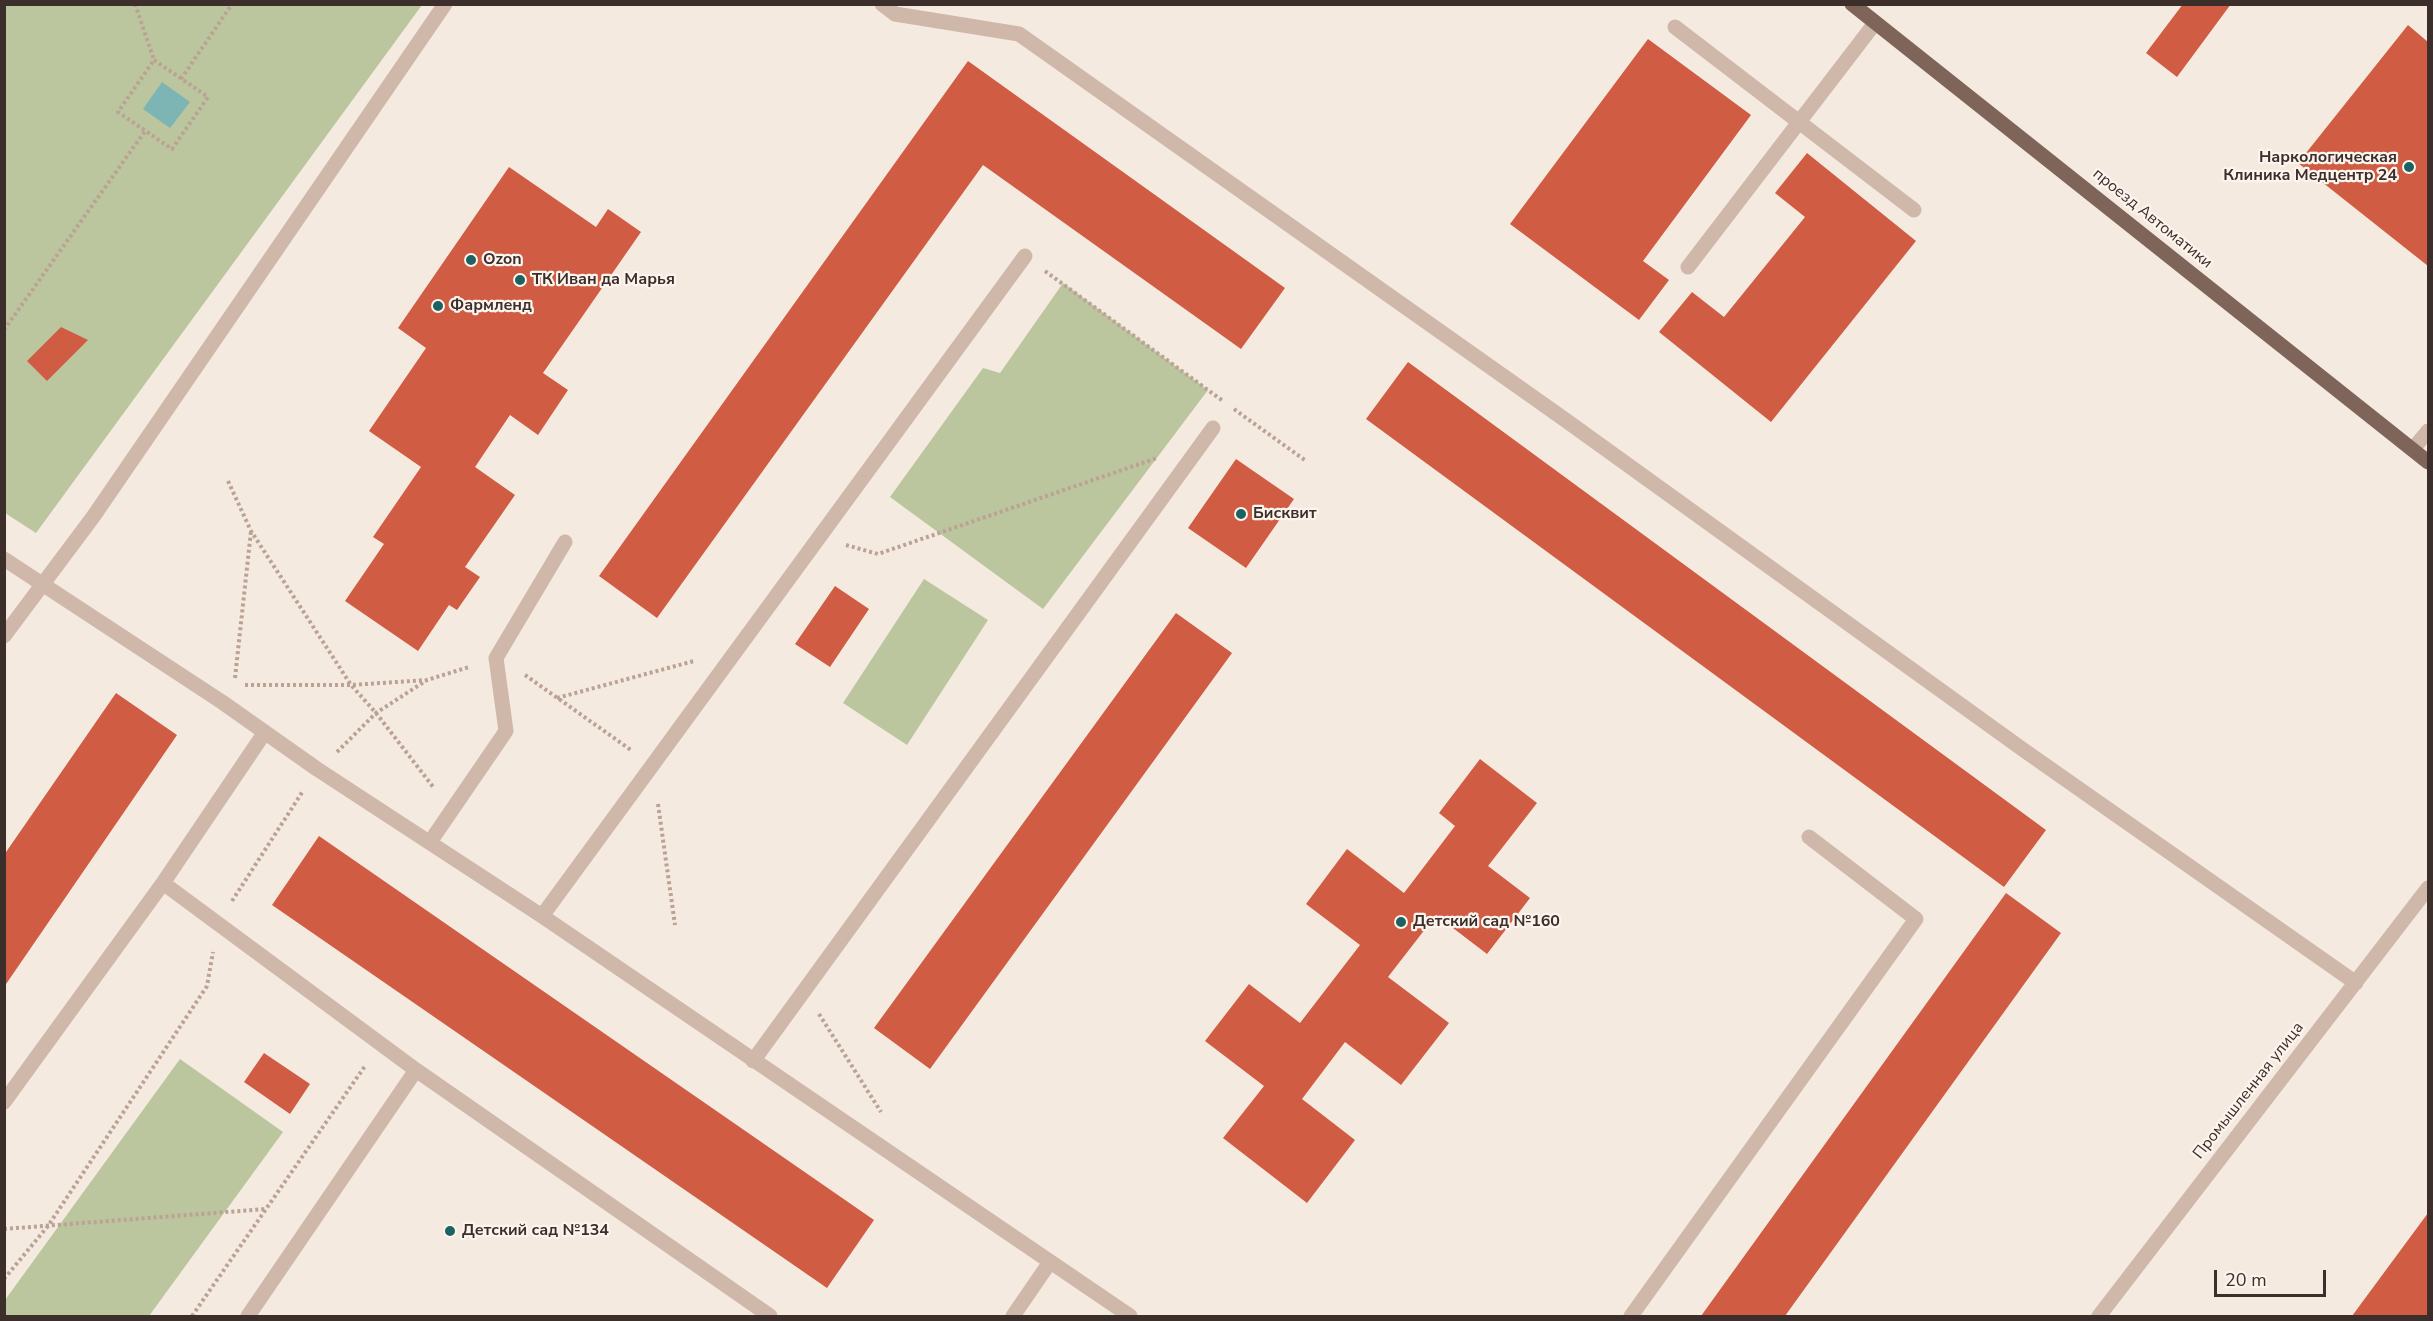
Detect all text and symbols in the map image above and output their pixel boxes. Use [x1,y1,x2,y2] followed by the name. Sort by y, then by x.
[2223,148,2397,186] place label: Наркологическая Клиника Медцентр 24
[2402,160,2416,174] marker: Наркологическая Клиника Медцентр 24
[2088,165,2216,273] street label: проезд Автоматики
[483,250,522,270] place label: Ozon
[464,253,478,267] marker: Ozon
[532,270,675,290] place label: ТК Иван да Марья
[513,273,527,287] marker: ТК Иван да Марья
[450,296,532,316] place label: Фармленд
[431,299,445,313] marker: Фармленд
[1253,504,1316,524] place label: Бисквит
[1234,507,1248,521] marker: Бисквит
[1413,912,1560,932] place label: Детский сад №160
[1394,915,1408,929] marker: Детский сад №160
[2190,1019,2308,1163] street label: Промышленная улица
[462,1221,609,1241] place label: Детский сад №134
[443,1224,457,1238] marker: Детский сад №134
[2217,1258,2330,1296] scale bar
[2225,1268,2267,1292] text: 20 m

